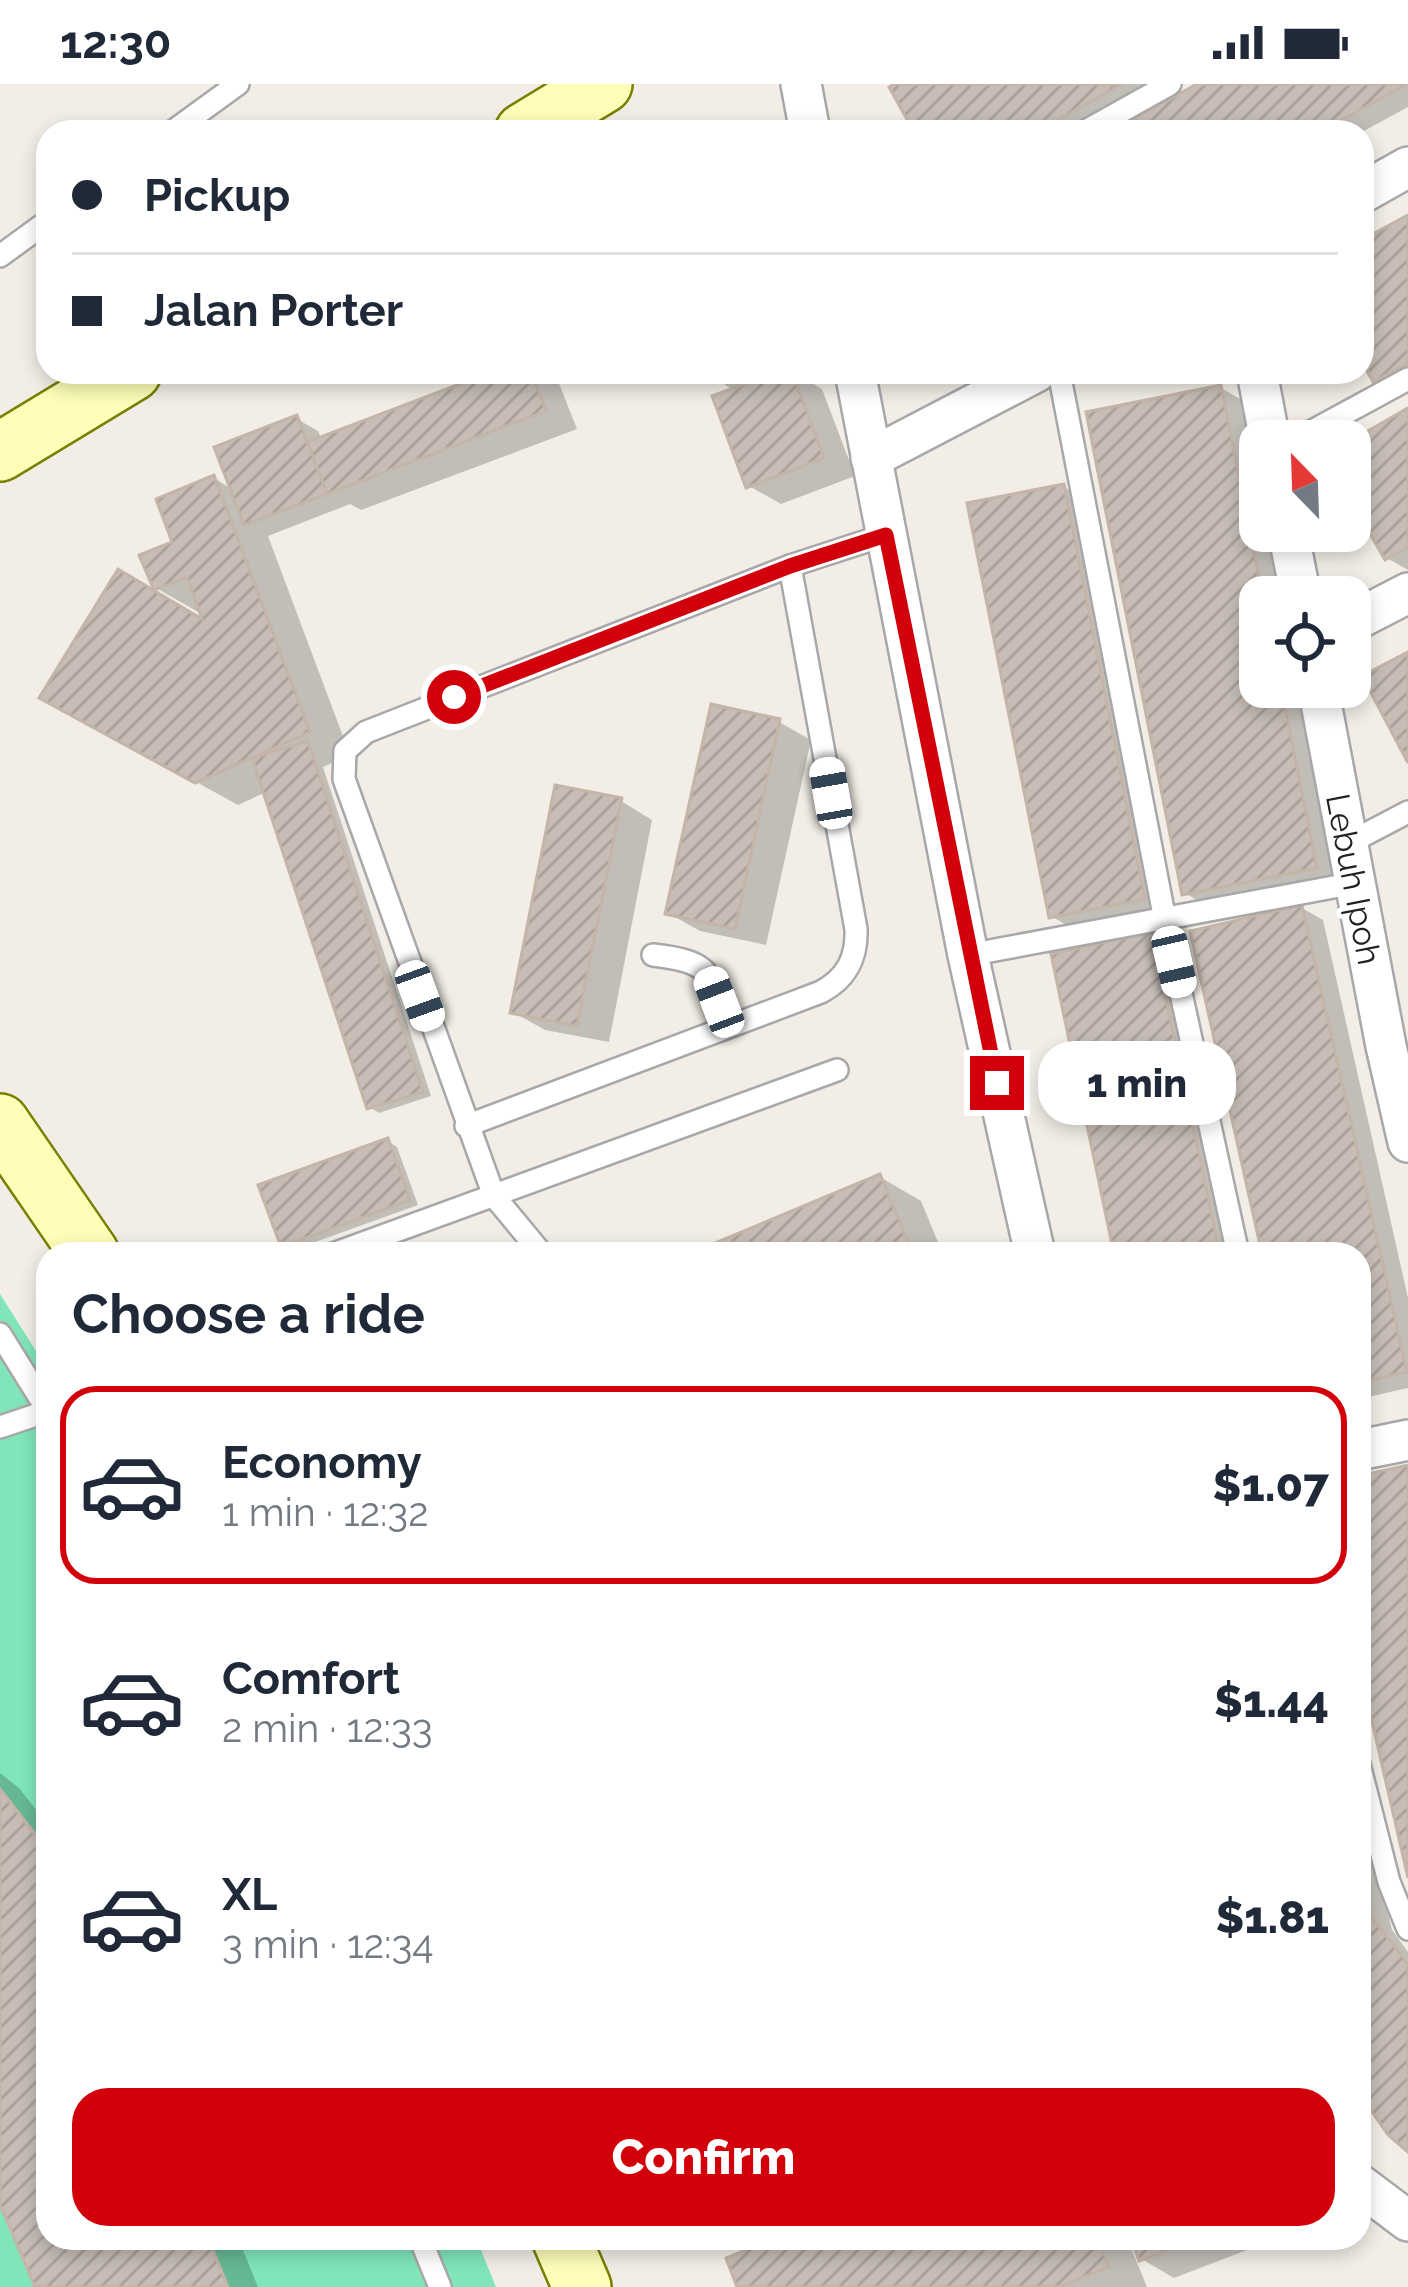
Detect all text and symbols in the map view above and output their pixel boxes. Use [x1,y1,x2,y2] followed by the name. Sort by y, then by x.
[60,16,171,69] text: 12:30
[144,169,290,222] text: Pickup
[144,284,403,337] text: Jalan Porter
[1239,420,1371,552] north arrow
[1239,420,1371,708] map controls
[1239,576,1371,708] button: locate
[427,670,481,724] route start
[807,754,855,832] car
[1318,790,1389,968] street label: Lebuh Ipoh
[1148,923,1200,1001] car
[391,956,449,1036] car
[689,962,749,1042] car
[1039,1041,1237,1125] callout: 1 min
[970,1056,1024,1110] route end
[1087,1060,1187,1106] text: 1 min
[72,1282,425,1346] text: Choose a ride
[78,1431,186,1539] icon: car
[222,1436,422,1489] text: Economy
[1213,1459,1329,1512] text: $1.07
[222,1489,428,1535] text: 1 min · 12:32
[78,1647,186,1755] icon: car
[222,1652,400,1705] text: Comfort
[1214,1675,1329,1728] text: $1.44
[222,1705,433,1751] text: 2 min · 12:33
[78,1863,186,1971] icon: car
[222,1868,277,1921] text: XL
[1215,1891,1329,1944] text: $1.81
[222,1921,434,1967] text: 3 min · 12:34
[72,2088,1335,2226] button: Confirm

